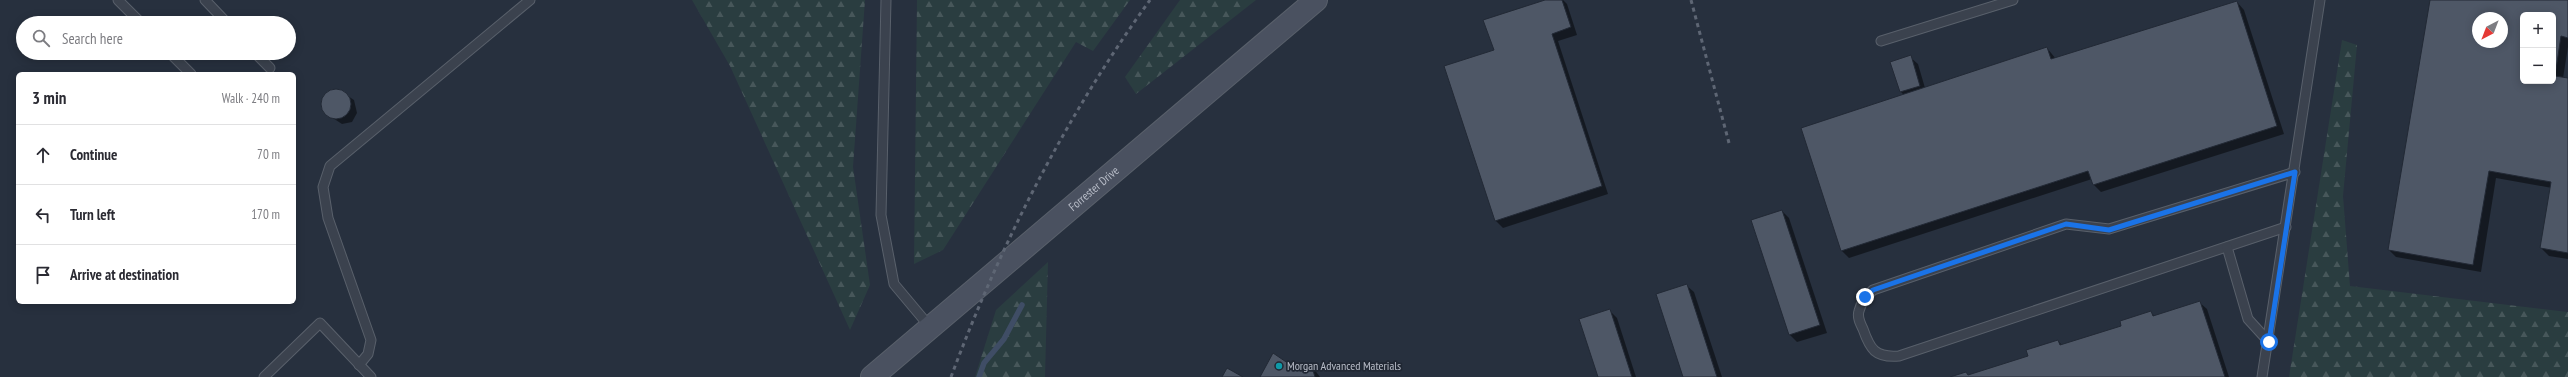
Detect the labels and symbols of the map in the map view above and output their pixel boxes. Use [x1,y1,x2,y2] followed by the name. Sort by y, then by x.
[2472,12,2508,48] north arrow
[1065,163,1122,214] street label: Forrester Drive
[1856,288,1874,306] route end
[2260,333,2278,351] route start
[1287,358,1401,373] place label: Morgan Advanced Materials
[1274,361,1284,371] marker: Morgan Advanced Materials

